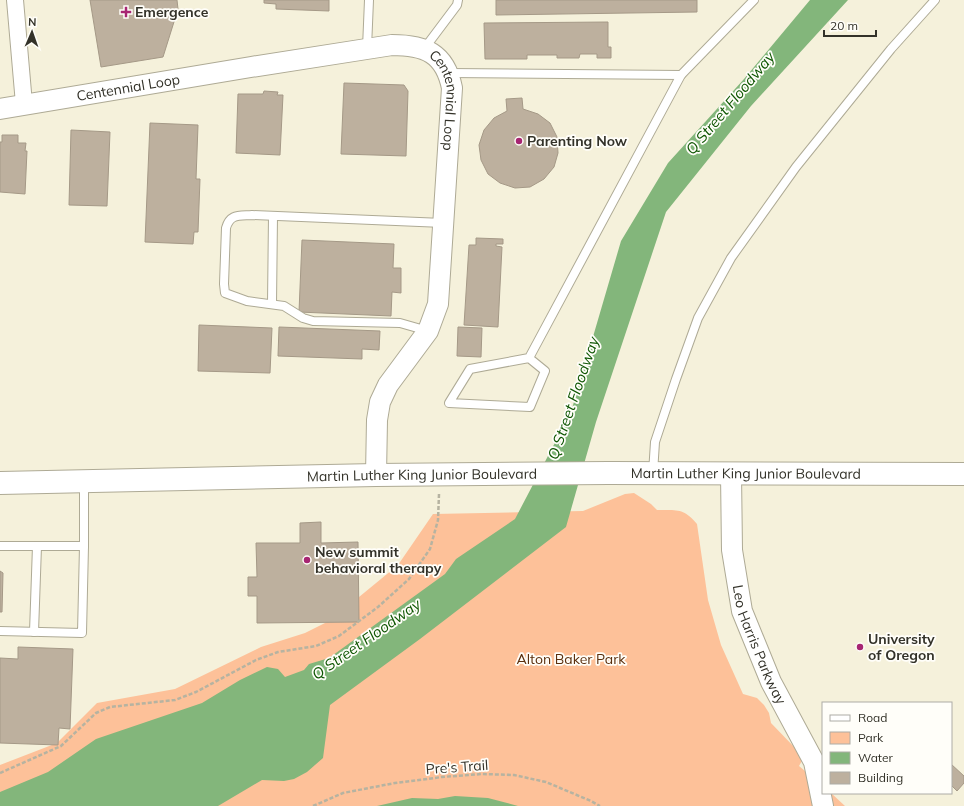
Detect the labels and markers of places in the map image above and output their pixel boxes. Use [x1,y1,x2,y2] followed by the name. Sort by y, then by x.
[135,3,209,21] place label: Emergence
[120,6,132,18] marker: Emergence
[527,132,628,150] place label: Parenting Now
[514,136,524,146] marker: Parenting Now
[315,543,442,577] place label: New summit behavioral therapy
[302,555,312,565] marker: New summit behavioral therapy
[868,630,935,664] place label: University of Oregon
[855,642,865,652] marker: University of Oregon

